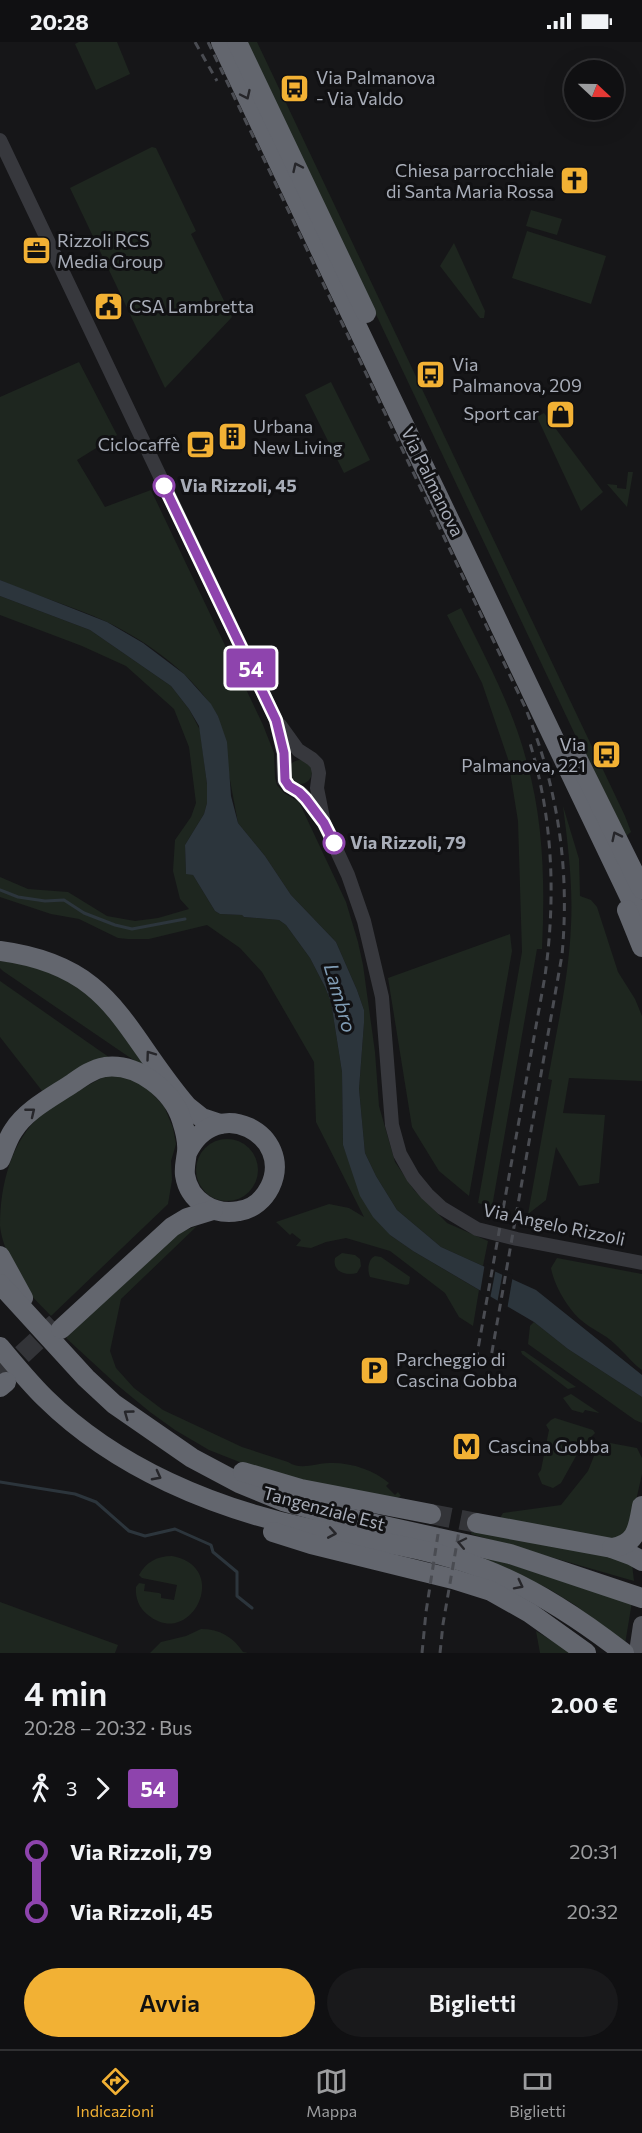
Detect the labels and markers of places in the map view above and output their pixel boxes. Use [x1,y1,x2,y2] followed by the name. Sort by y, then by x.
[316,66,435,109] place label: Via Palmanova - Via Valdo
[279,72,311,104] bus stop icon: Via Palmanova - Via Valdo
[386,159,554,202] place label: Chiesa parrocchiale di Santa Maria Rossa
[559,165,591,197] church icon: Chiesa parrocchiale di Santa Maria Rossa
[57,229,163,272] place label: Rizzoli RCS Media Group
[20,235,52,267] office icon: Rizzoli RCS Media Group
[92,291,124,323] public building icon: CSA Lambretta
[129,295,254,317] place label: CSA Lambretta
[452,353,582,396] place label: Via Palmanova, 209
[415,359,447,391] bus stop icon: Via Palmanova, 209
[544,398,576,430] shop icon: Sport car
[464,402,539,424] place label: Sport car
[253,415,343,458] place label: Urbana New Living
[216,421,248,453] building icon: Urbana New Living
[185,429,217,461] cafe icon: Ciclocaffè
[98,433,180,455] place label: Ciclocaffè
[180,474,297,496] place label: Via Rizzoli, 45
[153,475,175,497] marker: Via Rizzoli, 45
[461,733,586,776] place label: Via Palmanova, 221
[591,739,623,771] bus stop icon: Via Palmanova, 221
[350,831,466,853] place label: Via Rizzoli, 79
[323,832,345,854] marker: Via Rizzoli, 79
[396,1348,517,1391] place label: Parcheggio di Cascina Gobba
[359,1354,391,1386] parking icon: Parcheggio di Cascina Gobba
[451,1431,483,1463] metro station icon: Cascina Gobba
[488,1435,609,1457] place label: Cascina Gobba

